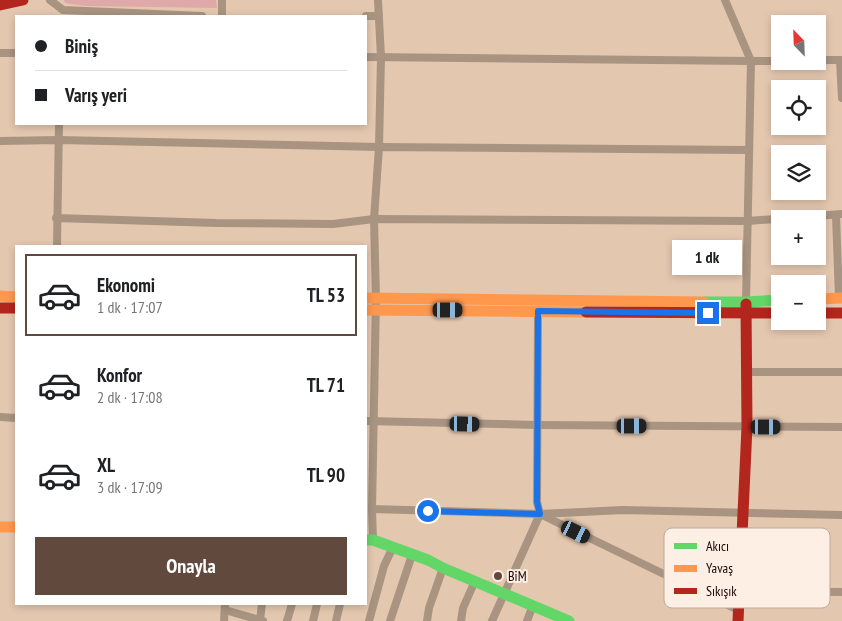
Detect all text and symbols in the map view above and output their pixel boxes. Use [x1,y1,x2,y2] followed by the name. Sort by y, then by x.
[771,15,826,70] north arrow
[771,15,826,330] map controls
[65,34,98,58] text: Biniş
[771,80,826,135] button: locate
[65,83,127,107] text: Varış yeri
[771,145,826,200] button: layers
[771,210,826,265] button: +
[673,240,743,276] callout: 1 dk
[695,247,719,267] text: 1 dk
[37,273,82,318] icon: car
[97,273,155,297] text: Ekonomi
[771,275,826,330] button: −
[307,283,345,307] text: TL 53
[97,297,163,317] text: 1 dk · 17:07
[697,302,719,324] route end
[433,303,463,318] car
[37,363,82,408] icon: car
[97,363,142,387] text: Konfor
[307,373,345,397] text: TL 71
[97,387,163,407] text: 2 dk · 17:08
[449,416,480,432] car
[617,419,647,434] car
[751,420,781,435] car
[37,453,82,498] icon: car
[97,453,115,477] text: XL
[307,463,345,487] text: TL 90
[97,477,163,497] text: 3 dk · 17:09
[417,500,439,522] route start
[559,519,592,545] car
[664,528,830,608] legend
[35,537,347,595] button: Onayla
[706,537,729,555] text: Akıcı
[706,559,733,577] text: Yavaş
[508,567,527,585] place label: BiM
[492,570,504,582] marker: BiM
[706,582,737,600] text: Sıkışık

